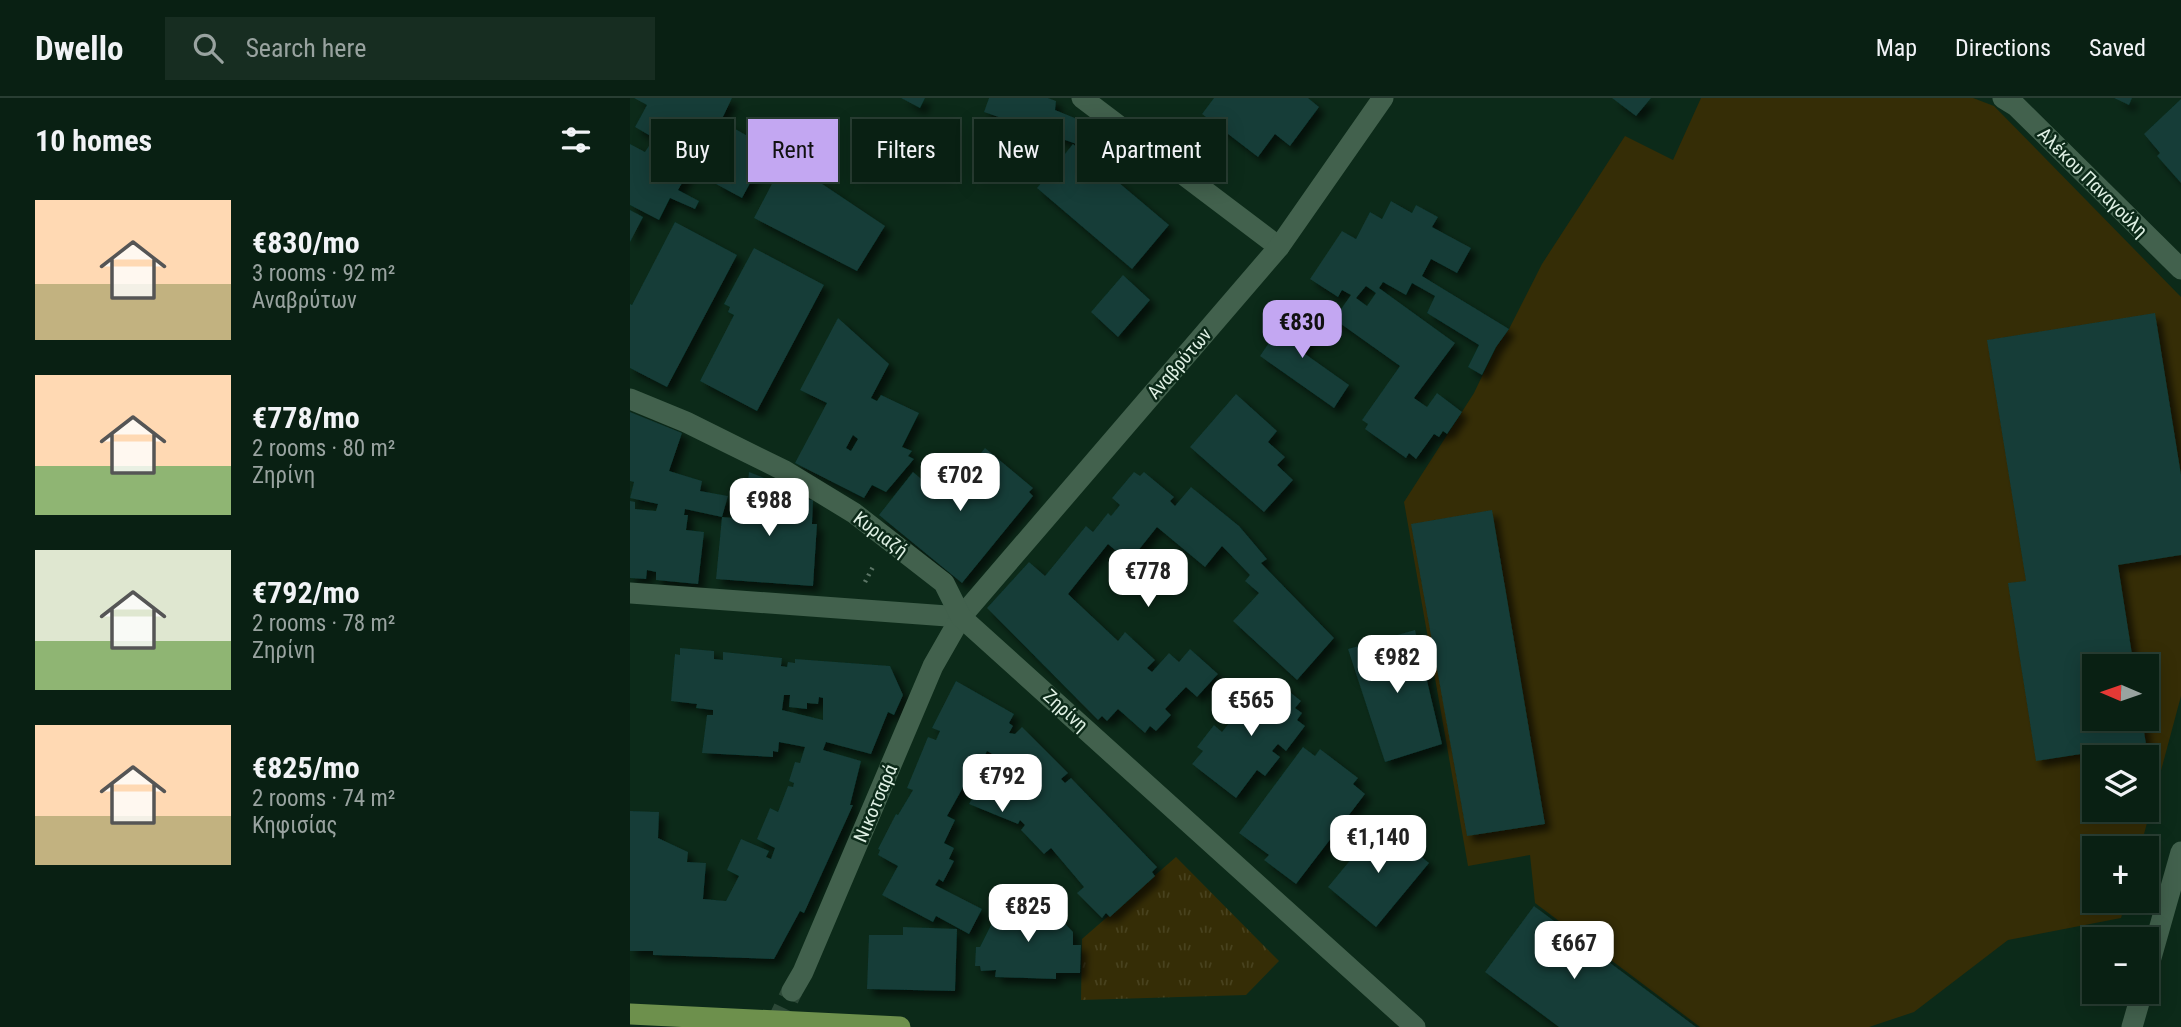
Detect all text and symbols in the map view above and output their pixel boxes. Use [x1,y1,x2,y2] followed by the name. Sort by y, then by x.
[165,17,655,80] search box
[35,29,123,68] text: Dwello
[189,29,227,67] icon: search
[245,33,366,63] text: Search here
[1876,34,1917,62] text: Map
[1955,34,2051,62] text: Directions
[2089,34,2146,62] text: Saved
[651,119,734,182] chip: Buy
[748,119,838,182] chip: Rent
[852,119,960,182] chip: Filters
[974,119,1063,182] chip: New
[1077,119,1226,182] chip: Apartment
[557,121,595,159] icon: filters
[35,123,152,158] text: 10 homes
[2033,123,2152,242] street label: Αλέκου Παναγούλη
[252,225,360,260] text: €830/mo
[91,228,175,312] icon: home
[252,260,395,287] text: 3 rooms · 92 m²
[252,287,357,314] text: Αναβρύτων
[1261,300,1343,360] pin: €830
[1279,309,1325,336] text: €830
[1142,323,1216,404] street label: Αναβρύτων
[252,400,360,435] text: €778/mo
[91,403,175,487] icon: home
[252,435,395,462] text: 2 rooms · 80 m²
[919,454,1001,513] pin: €702
[252,462,315,489] text: Ζηρίνη
[937,462,983,489] text: €702
[728,478,810,538] pin: €988
[746,487,792,514] text: €988
[849,507,912,562] street label: Κυριαζή
[1107,550,1189,609] pin: €778
[1125,558,1171,585] text: €778
[252,575,360,610] text: €792/mo
[91,578,175,662] icon: home
[252,610,395,637] text: 2 rooms · 78 m²
[1356,636,1438,695] pin: €982
[252,637,315,664] text: Ζηρίνη
[1374,644,1420,671] text: €982
[2082,654,2160,732] north arrow
[2082,654,2159,1004] map controls
[1210,678,1292,738] pin: €565
[1039,684,1093,736] street label: Ζηρίνη
[1228,687,1274,714] text: €565
[2082,745,2159,822] button: layers
[252,750,360,785] text: €825/mo
[91,753,175,837] icon: home
[961,754,1043,814] pin: €792
[849,760,902,846] street label: Νικοτσαρά
[979,763,1025,790] text: €792
[252,785,395,812] text: 2 rooms · 74 m²
[252,812,337,839] text: Κηφισίας
[1321,816,1435,875] pin: €1,140
[1346,824,1410,851] text: €1,140
[2082,836,2159,913] button: +
[987,884,1069,944] pin: €825
[1005,893,1051,920] text: €825
[1533,922,1615,981] pin: €667
[2082,927,2159,1004] button: −
[1551,930,1597,957] text: €667

